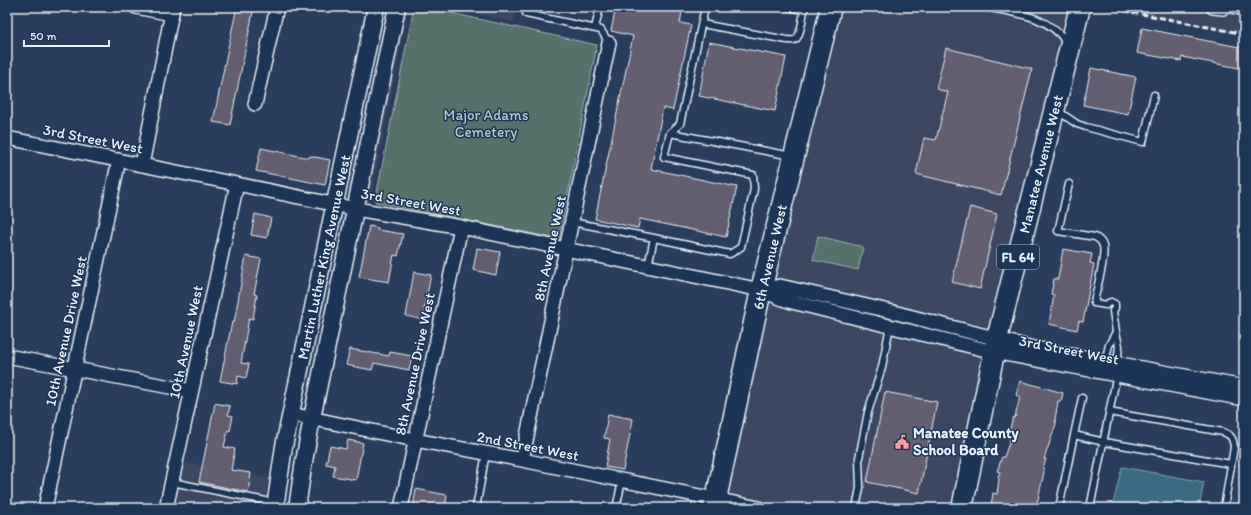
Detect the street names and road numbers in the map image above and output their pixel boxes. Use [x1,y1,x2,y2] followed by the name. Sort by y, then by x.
[1015,93,1067,235] street label: Manatee Avenue West
[42,121,145,158] street label: 3rd Street West
[293,153,355,361] street label: Martin Luther King Avenue West
[360,184,463,220] street label: 3rd Street West
[530,193,570,303] street label: 8th Avenue West
[749,202,791,311] street label: 6th Avenue West
[997,245,1039,269] road number: FL 64
[41,254,91,408] street label: 10th Avenue Drive West
[165,283,207,400] street label: 10th Avenue West
[391,291,439,437] street label: 8th Avenue Drive West
[1018,332,1121,369] street label: 3rd Street West
[475,427,581,465] street label: 2nd Street West

